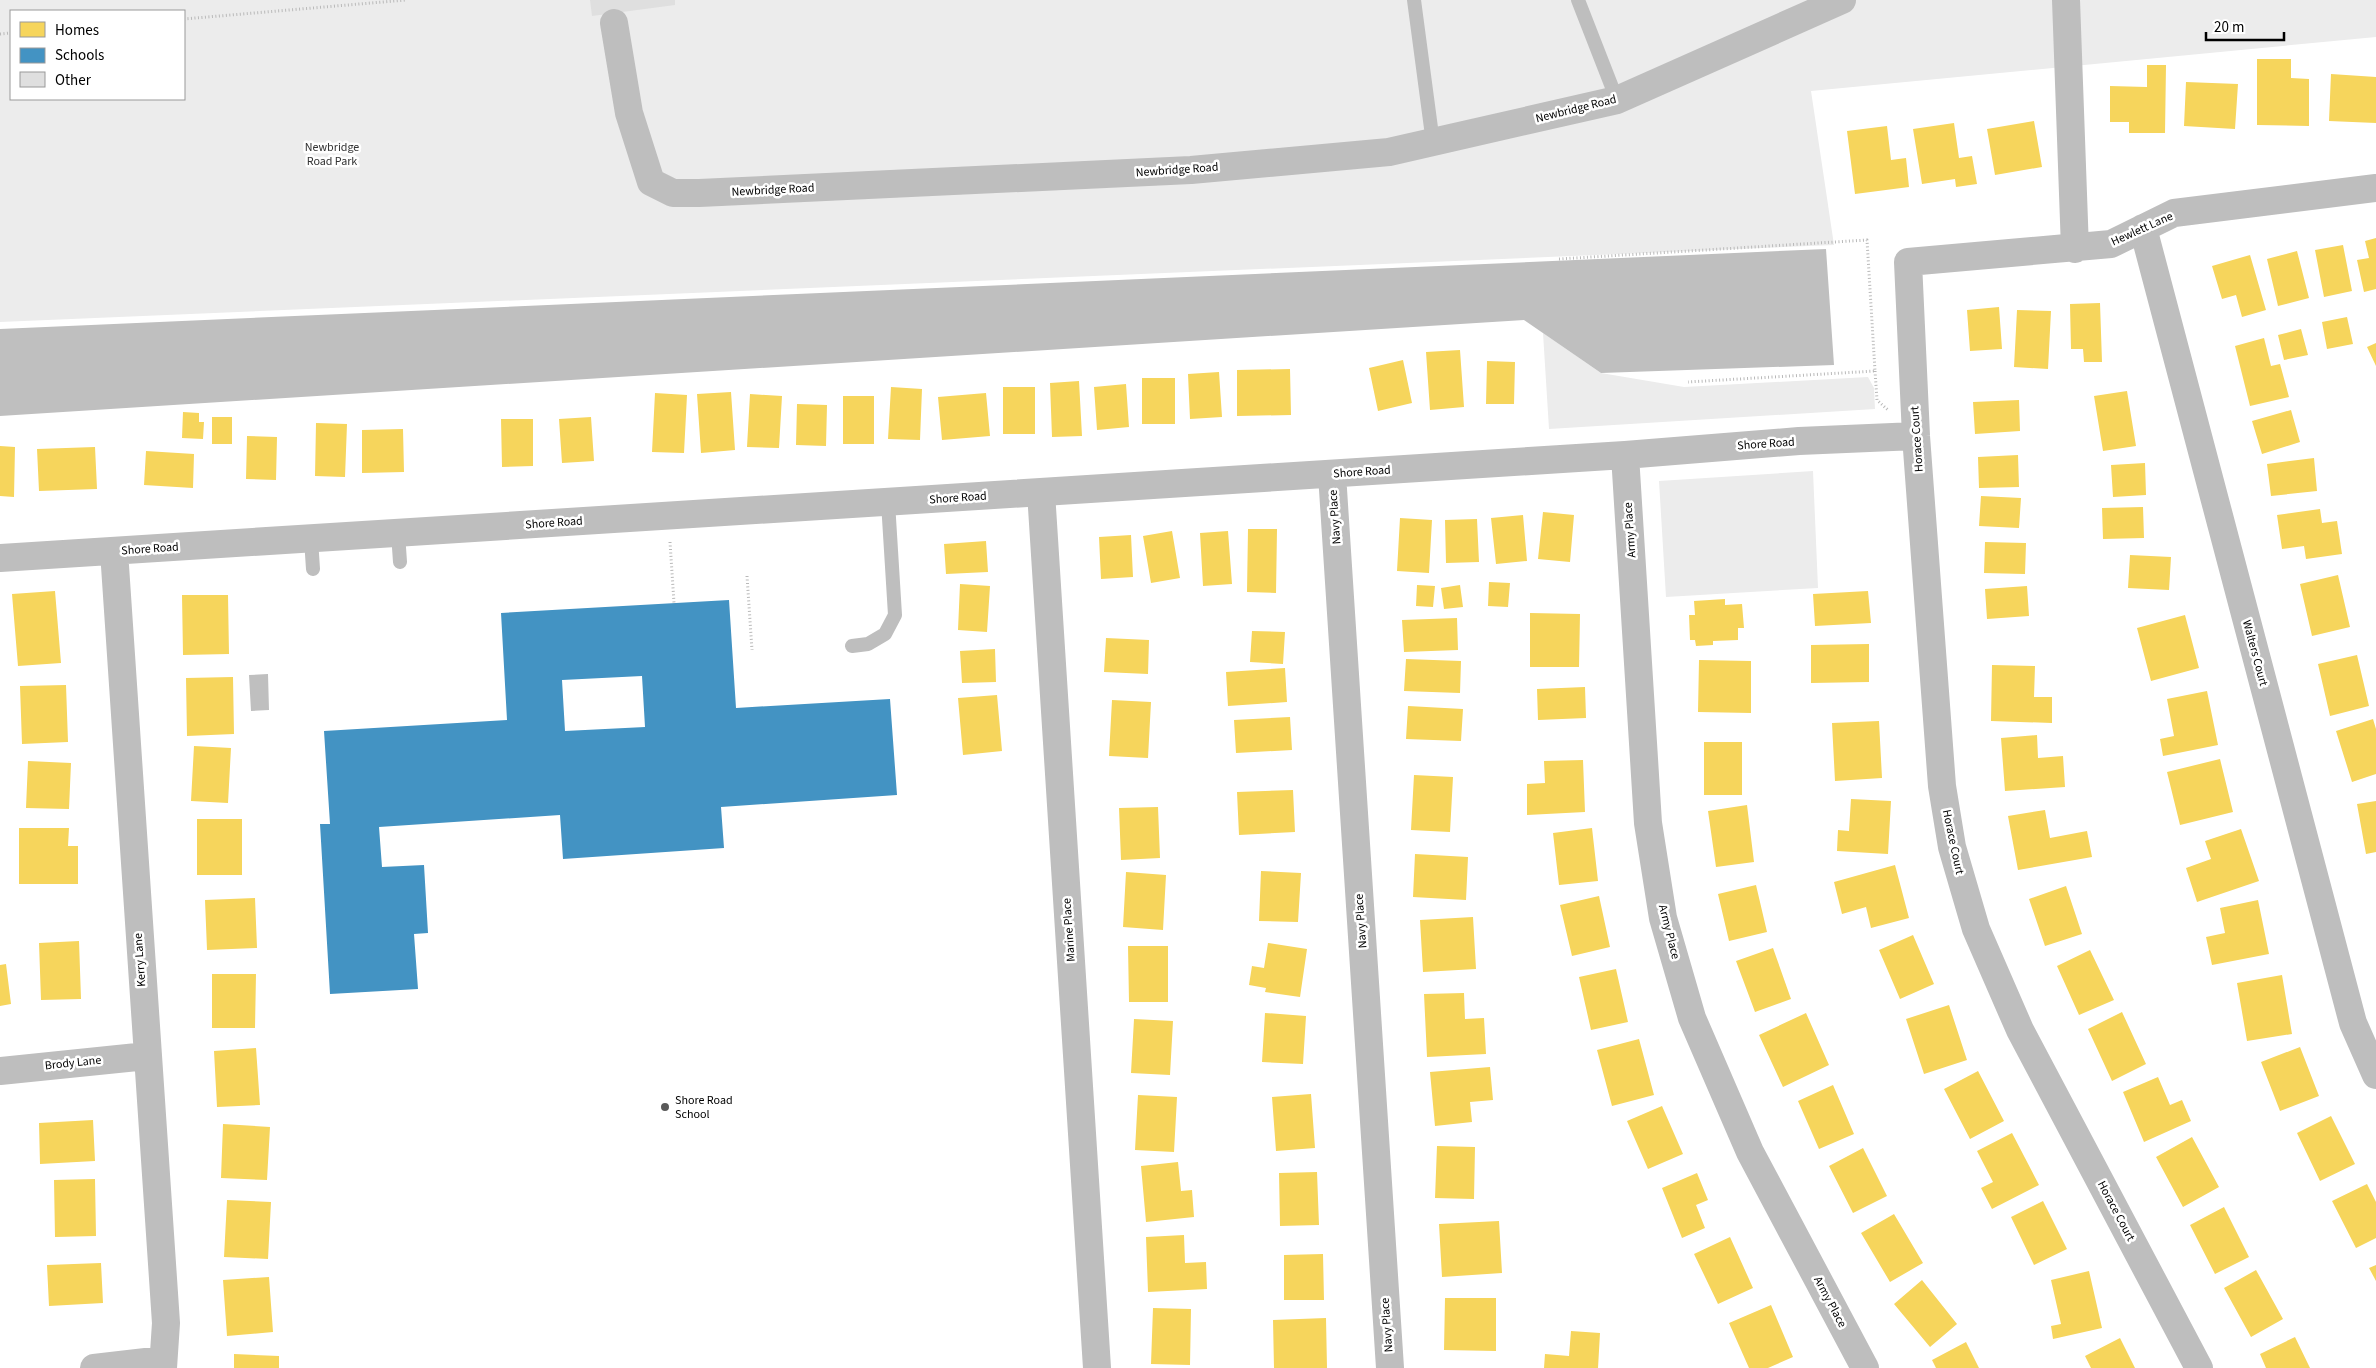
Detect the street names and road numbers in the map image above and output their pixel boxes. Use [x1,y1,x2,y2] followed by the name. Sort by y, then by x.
[1534,91,1618,127] street label: Newbridge Road
[1135,159,1219,181] street label: Newbridge Road
[731,179,815,201] street label: Newbridge Road
[2108,208,2176,250] street label: Hewlett Lane
[1906,406,1928,472] street label: Horace Court
[1737,434,1795,454] street label: Shore Road
[1333,462,1391,482] street label: Shore Road
[929,488,987,508] street label: Shore Road
[1325,489,1345,545] street label: Navy Place
[1620,502,1640,558] street label: Army Place
[525,513,583,533] street label: Shore Road
[121,539,179,559] street label: Shore Road
[2238,618,2272,688] street label: Walters Court
[1938,808,1968,876] street label: Horace Court
[1351,893,1371,949] street label: Navy Place
[1058,897,1080,962] street label: Marine Place
[1654,903,1684,961] street label: Army Place
[130,933,150,987] street label: Kerry Lane
[44,1052,102,1074] street label: Brody Lane
[2093,1178,2139,1244] street label: Horace Court
[1809,1273,1851,1331] street label: Army Place
[1377,1297,1397,1353] street label: Navy Place

